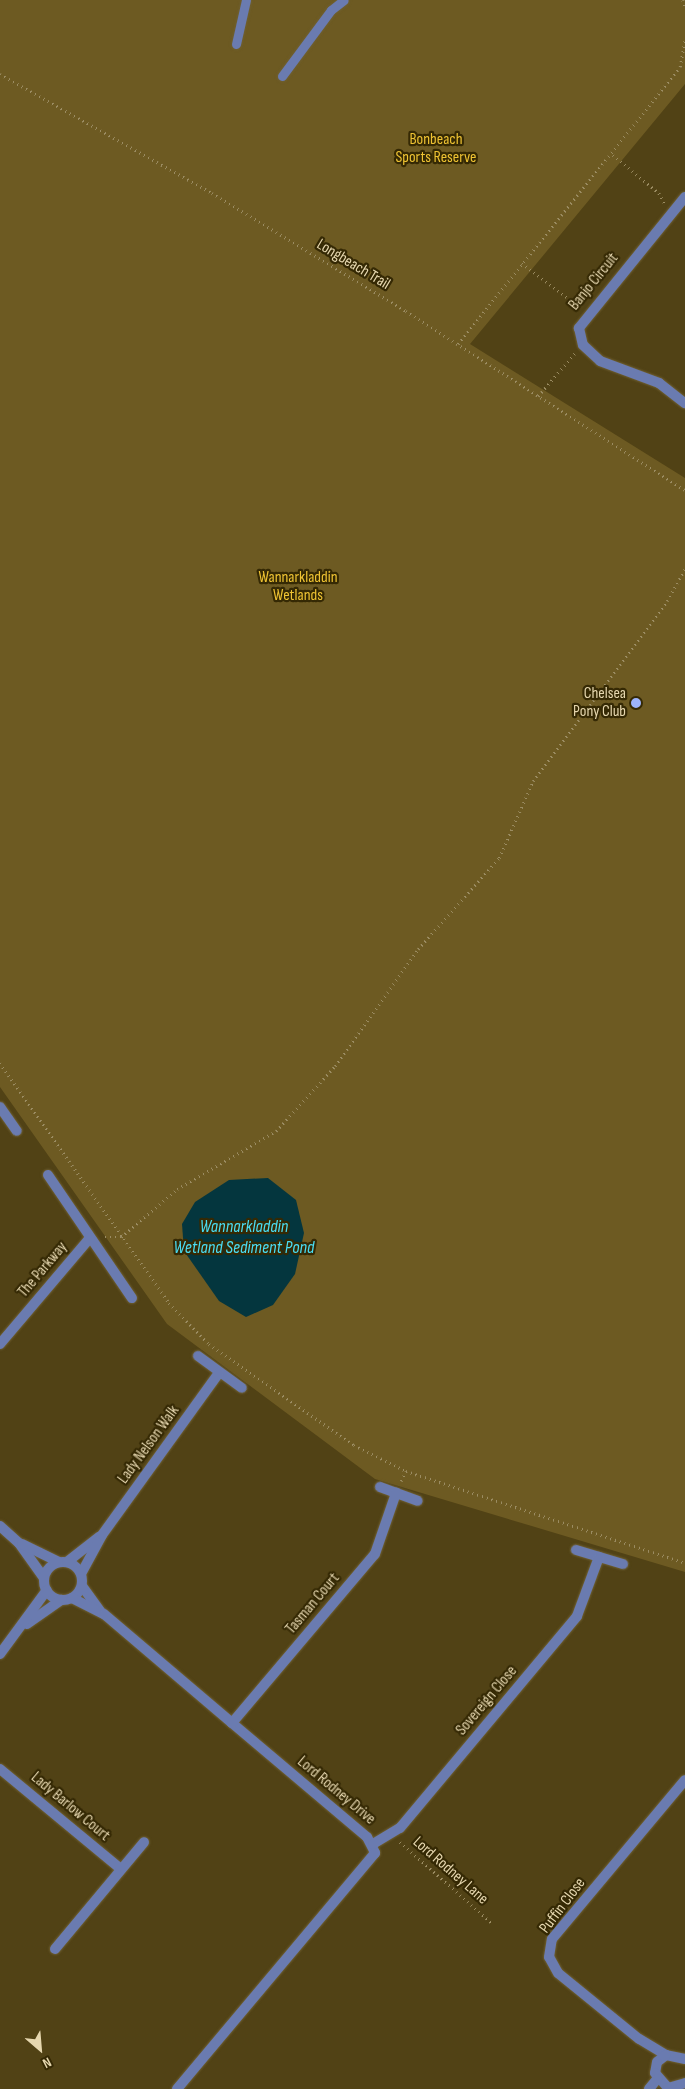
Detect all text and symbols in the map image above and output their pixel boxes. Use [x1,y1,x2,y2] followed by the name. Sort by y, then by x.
[396,130,476,168] park label: Bonbeach Sports Reserve
[313,236,393,294] street label: Longbeach Trail
[565,249,623,315] street label: Banjo Circuit
[258,568,338,606] park label: Wannarkladdin Wetlands
[573,684,626,722] place label: Chelsea Pony Club
[630,697,642,709] marker: Chelsea Pony Club
[174,1217,314,1260] water label: Wannarkladdin Wetland Sediment Pond
[14,1238,72,1302] street label: The Parkway
[114,1402,184,1488] street label: Lady Nelson Walk
[282,1570,344,1638] street label: Tasman Court
[452,1662,522,1740] street label: Sovereign Close
[293,1753,379,1829] street label: Lord Rodney Drive
[27,1768,113,1846] street label: Lady Barlow Court
[408,1833,492,1909] street label: Lord Rodney Lane
[536,1874,590,1938] street label: Puffin Close
[15,2024,65,2074] north arrow
[40,2054,54,2072] text: N

